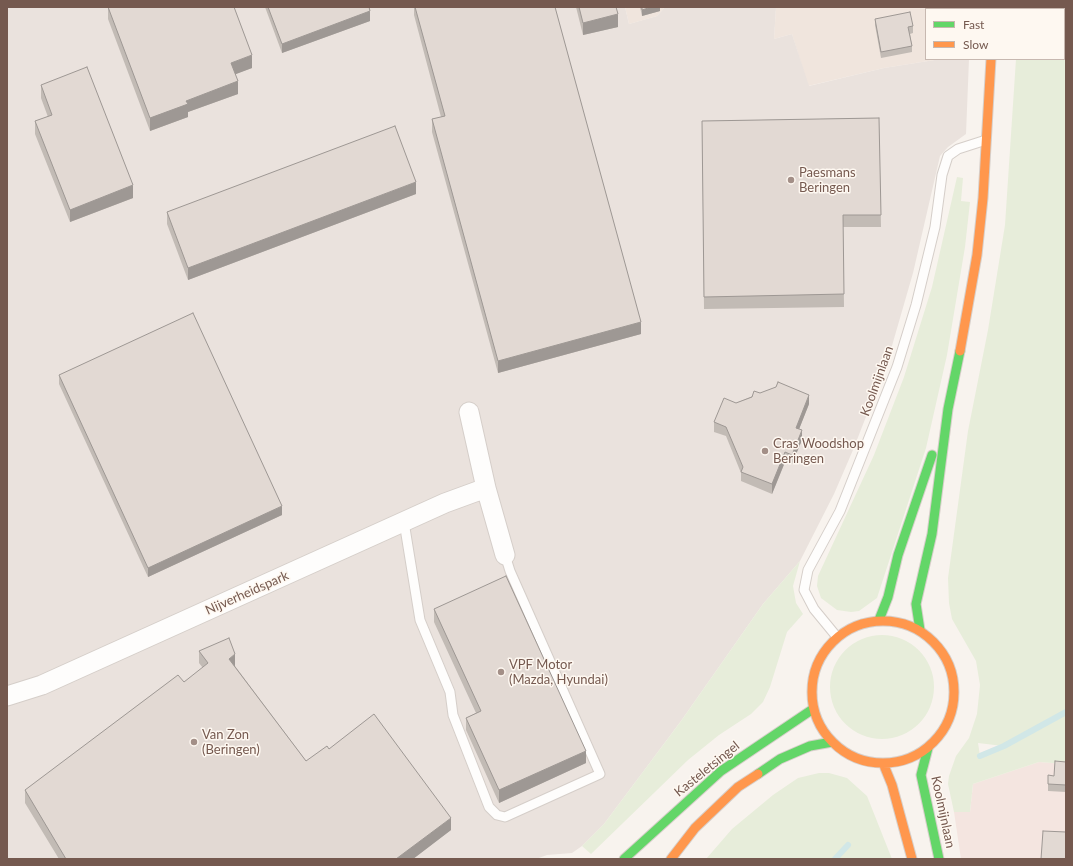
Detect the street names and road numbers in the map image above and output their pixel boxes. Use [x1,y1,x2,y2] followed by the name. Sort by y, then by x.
[857,344,897,418] street label: Koolmijnlaan
[203,568,291,618] street label: Nijverheidspark
[671,738,743,800] street label: Kasteletsingel
[928,775,958,849] street label: Koolmijnlaan

